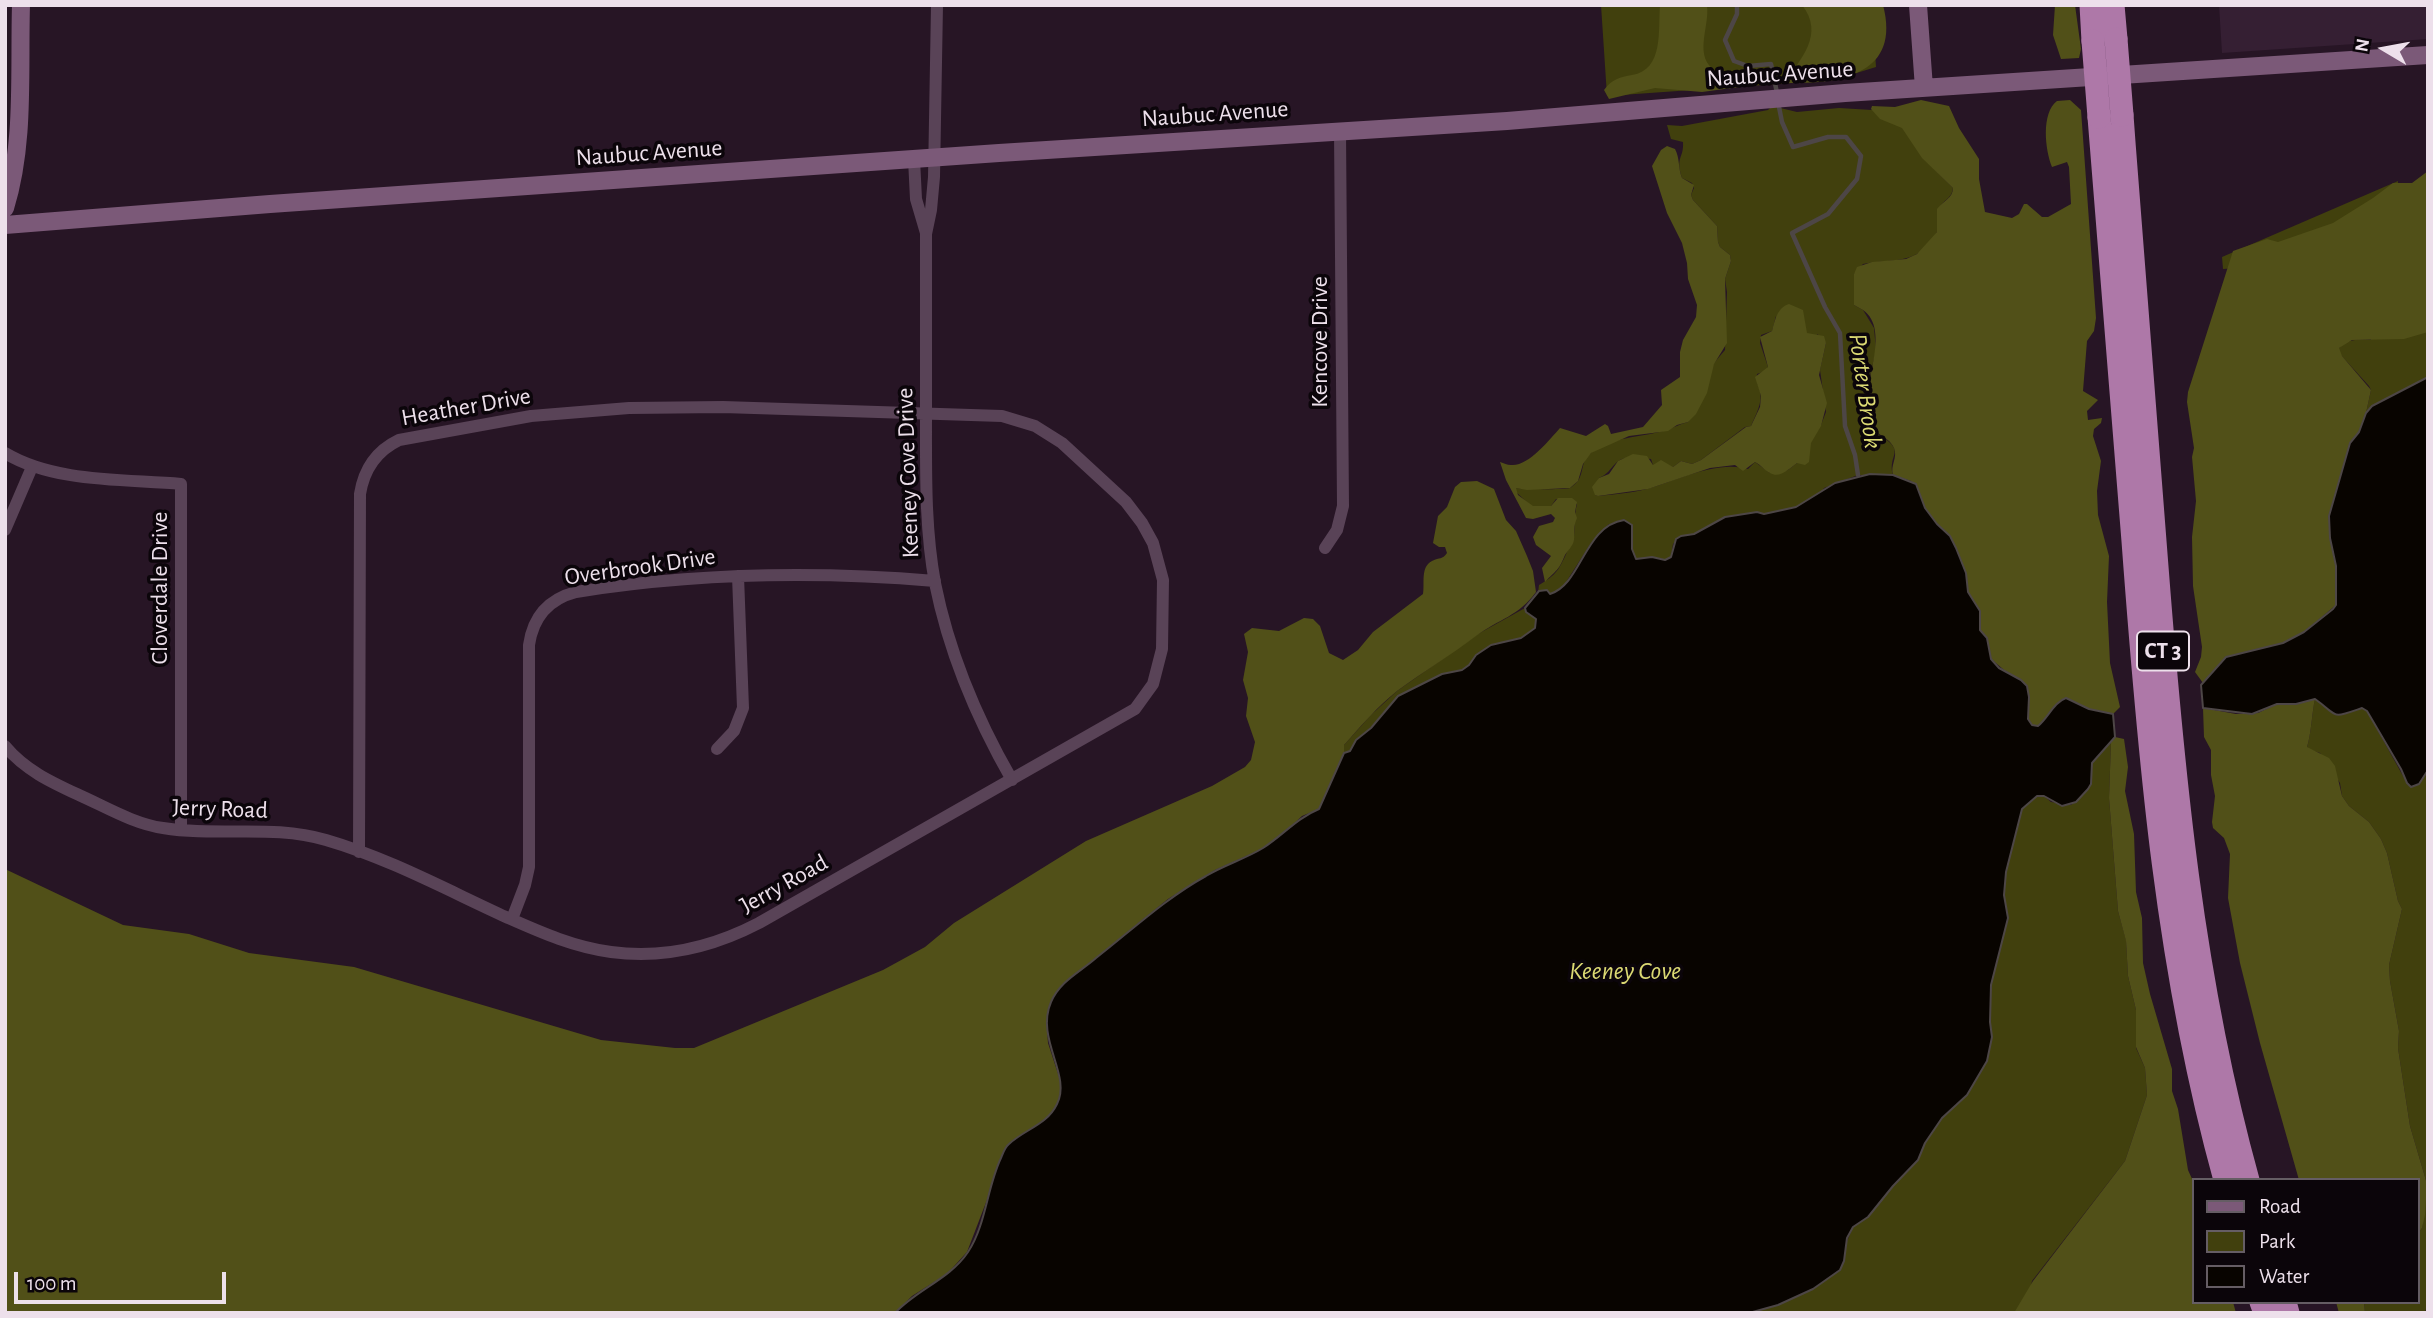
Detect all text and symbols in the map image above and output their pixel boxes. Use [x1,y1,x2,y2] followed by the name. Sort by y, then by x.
[2349,14,2419,84] north arrow
[2352,37,2373,53] text: N
[1706,55,1854,93] street label: Naubuc Avenue
[1141,95,1289,133] street label: Naubuc Avenue
[575,134,723,172] street label: Naubuc Avenue
[1306,276,1334,408] street label: Kencove Drive
[1841,331,1889,451] water label: Porter Brook
[399,381,533,433] street label: Heather Drive
[891,387,925,559] street label: Keeney Cove Drive
[146,512,174,664] street label: Cloverdale Drive
[563,542,717,592] street label: Overbrook Drive
[2137,632,2189,670] road number: CT 3
[172,793,268,825] street label: Jerry Road
[735,848,833,920] street label: Jerry Road
[1569,955,1681,987] water label: Keeney Cove
[2192,1178,2419,1304] legend
[2259,1196,2301,1217] text: Road
[2259,1231,2295,1252] text: Park
[18,1258,229,1302] scale bar
[2259,1266,2309,1287] text: Water
[27,1273,77,1294] text: 100 m

